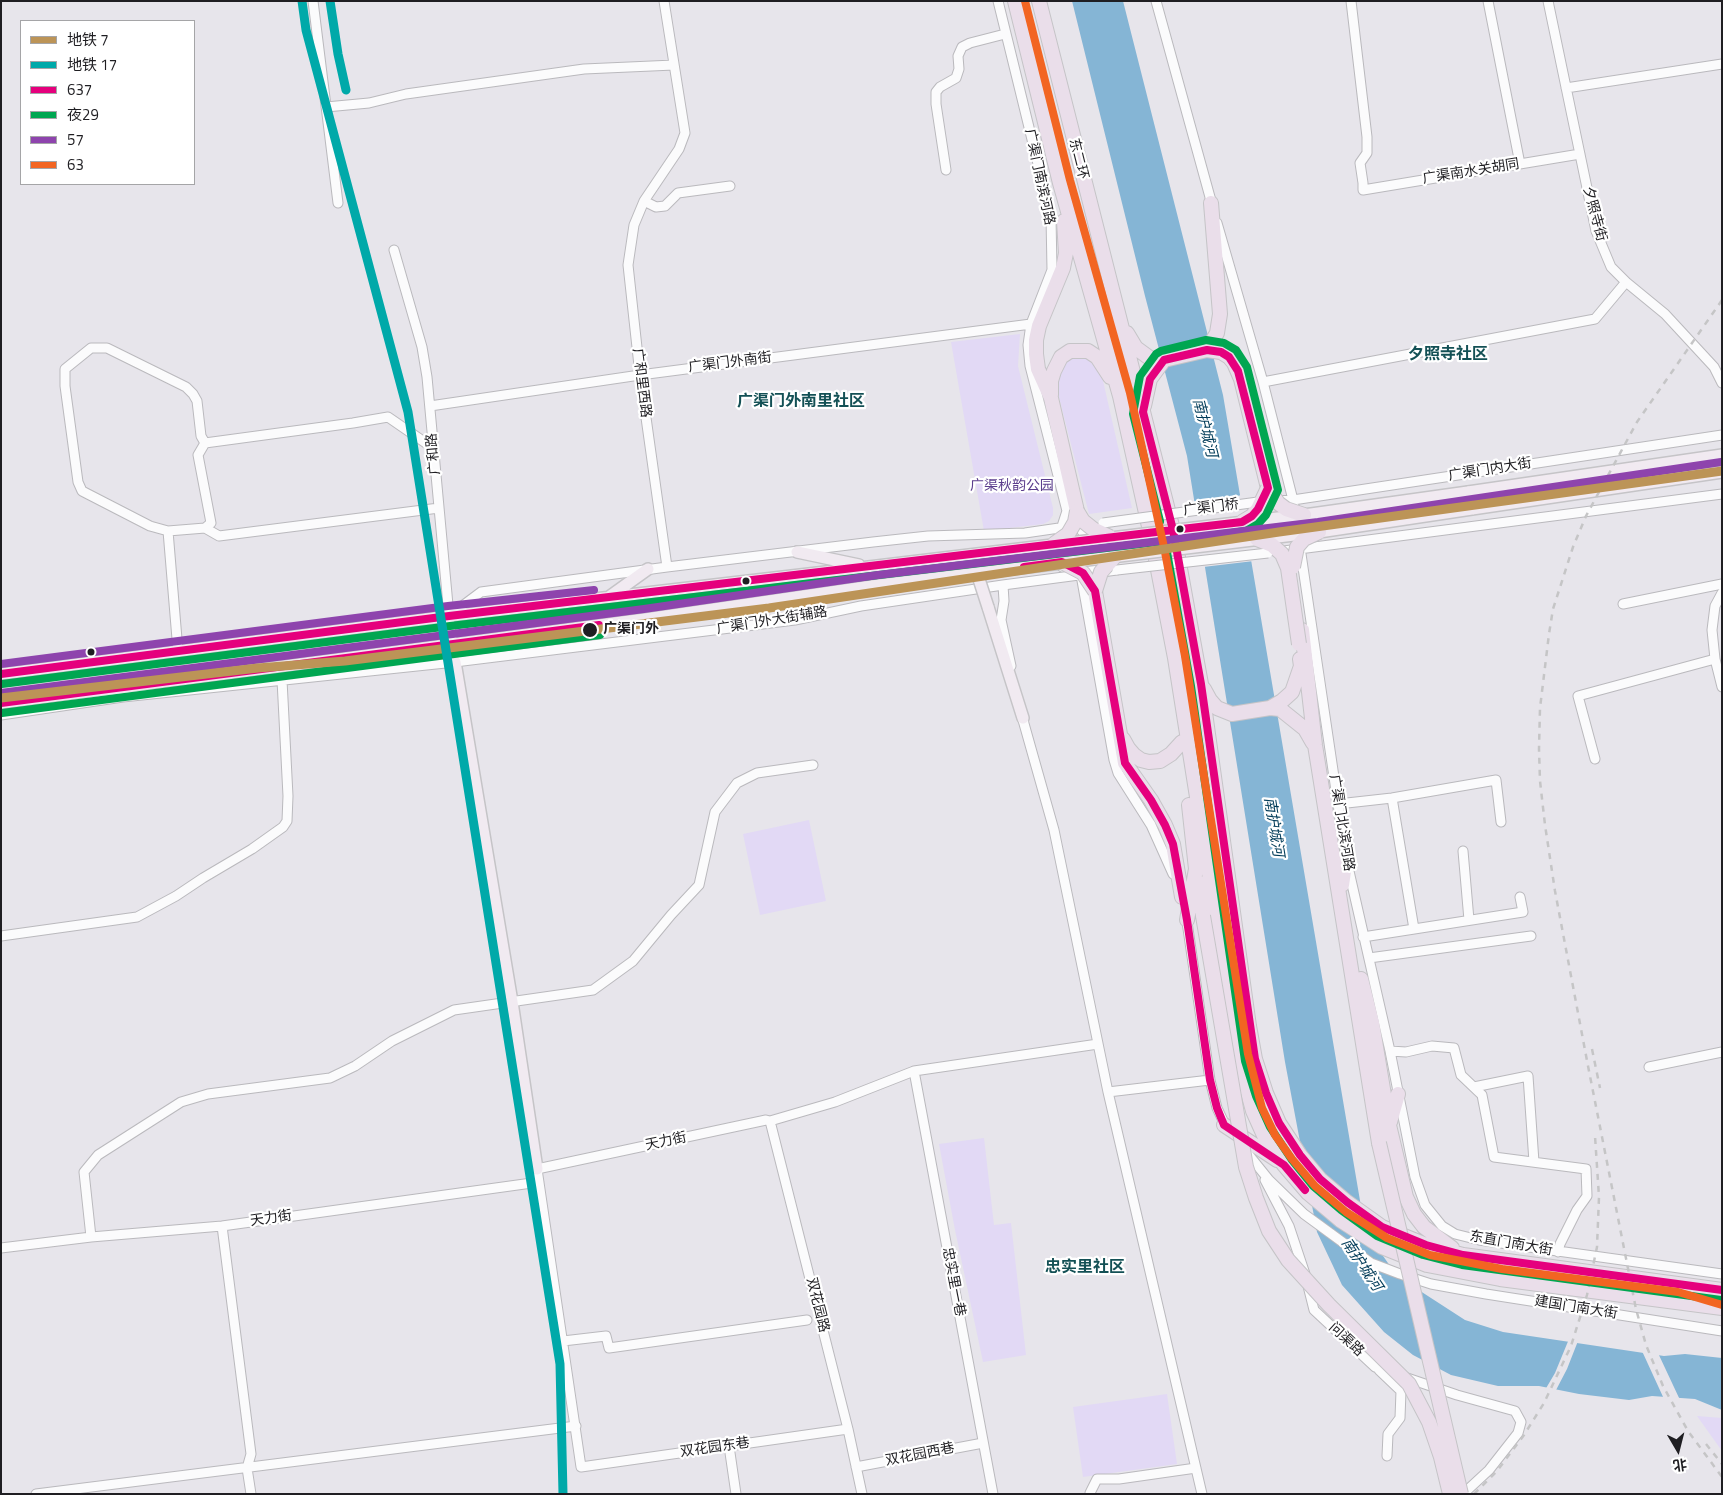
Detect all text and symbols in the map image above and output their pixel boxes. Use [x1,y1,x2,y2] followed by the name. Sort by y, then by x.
[20,20,195,185] legend
[67,28,109,51] text: 地铁 7
[67,53,117,76] text: 地铁 17
[67,78,92,101] text: 637
[67,103,99,126] text: 夜29
[1021,127,1057,227] street label: 广渠门南滨河路
[67,128,84,151] text: 57
[1065,137,1091,181] street label: 东二环
[67,153,84,176] text: 63
[1421,156,1521,188] street label: 广渠南水关胡同
[1579,185,1609,243] street label: 夕照寺街
[1408,345,1488,365] district label: 夕照寺社区
[628,347,654,419] street label: 广和里西路
[687,350,773,376] street label: 广渠门外南街
[737,392,865,412] district label: 广渠门外南里社区
[1188,397,1220,459] water label: 南护城河
[424,432,444,476] street label: 广和路
[1447,455,1533,485] street label: 广渠门内大街
[970,479,1054,495] park label: 广渠秋韵公园
[1182,496,1240,520] street label: 广渠门桥
[1175,524,1185,534] unlabelled marker
[741,576,751,586] unlabelled marker
[715,604,829,638] street label: 广渠门外大街辅路
[581,621,599,639] marker: 广渠门外
[603,622,659,638] place label: 广渠门外
[86,647,96,657] unlabelled marker
[1325,773,1357,873] street label: 广渠门北滨河路
[1259,796,1287,858] water label: 南护城河
[644,1129,688,1155] street label: 天力街
[249,1208,293,1230] street label: 天力街
[1468,1228,1554,1260] street label: 东直门南大街
[1337,1235,1385,1295] water label: 南护城河
[938,1246,968,1318] street label: 忠实里一巷
[1045,1258,1125,1278] district label: 忠实里社区
[802,1276,832,1334] street label: 双花园路
[1533,1293,1619,1323] street label: 建国门南大街
[1325,1320,1367,1360] street label: 问渠路
[1653,1425,1703,1475] north arrow
[679,1435,751,1461] street label: 双花园东巷
[884,1440,956,1470] street label: 双花园西巷
[1672,1454,1689,1477] text: 北

